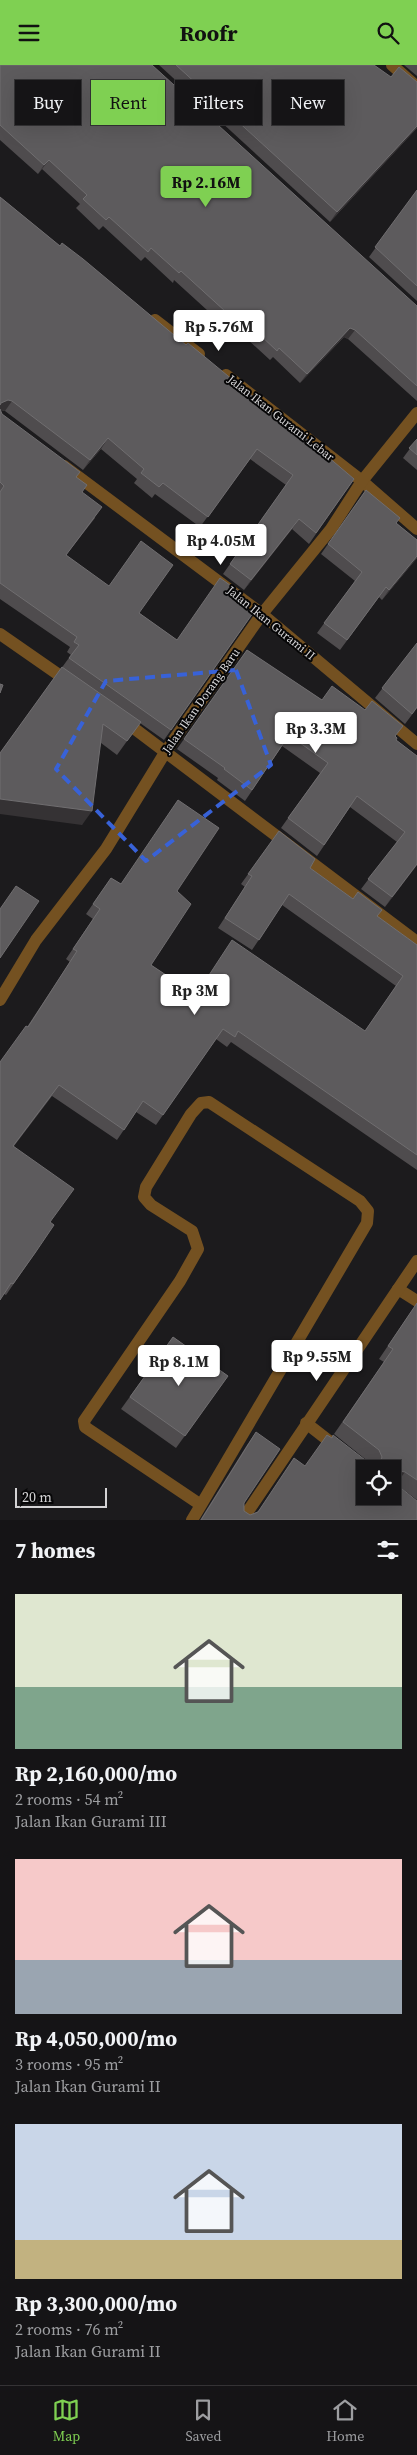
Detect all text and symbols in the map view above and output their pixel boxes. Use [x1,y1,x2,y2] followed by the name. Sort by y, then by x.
[180,18,237,48] text: Roofr
[15,19,43,47] icon: menu
[374,19,402,47] icon: search
[15,80,81,125] chip: Buy
[91,80,165,125] chip: Rent
[175,80,262,125] chip: Filters
[272,80,344,125] chip: New
[154,165,258,208] pin: Rp 2.16M
[171,171,241,193] text: Rp 2.16M
[167,309,271,352] pin: Rp 5.76M
[184,315,254,337] text: Rp 5.76M
[223,371,338,465] street label: Jalan Ikan Gurami Lebar
[169,523,273,566] pin: Rp 4.05M
[186,529,256,551] text: Rp 4.05M
[223,582,318,664] street label: Jalan Ikan Gurami II
[158,645,243,758] street label: Jalan Ikan Dorang Baru
[270,711,362,754] pin: Rp 3.3M
[286,717,346,739] text: Rp 3.3M
[160,973,230,1016] pin: Rp 3M
[172,979,218,1001] text: Rp 3M
[265,1339,369,1382] pin: Rp 9.55M
[133,1345,225,1387] pin: Rp 8.1M
[282,1345,352,1367] text: Rp 9.55M
[149,1350,209,1372] text: Rp 8.1M
[356,1460,401,1505] map controls
[356,1460,401,1505] button: locate
[15,1485,108,1508] scale bar
[22,1487,52,1507] text: 20 m
[15,1536,95,1565] text: 7 homes
[374,1536,402,1564] icon: filters
[164,1626,254,1716] icon: home
[15,1759,177,1788] text: Rp 2,160,000/mo
[15,1788,123,1810] text: 2 rooms · 54 m²
[15,1810,167,1832] text: Jalan Ikan Gurami III
[164,1891,254,1981] icon: home
[15,2024,177,2053] text: Rp 4,050,000/mo
[15,2053,123,2075] text: 3 rooms · 95 m²
[15,2075,161,2097] text: Jalan Ikan Gurami II
[164,2156,254,2246] icon: home
[15,2289,177,2318] text: Rp 3,300,000/mo
[15,2318,123,2340] text: 2 rooms · 76 m²
[15,2340,161,2362] text: Jalan Ikan Gurami II
[52,2396,80,2446] tab: Map
[185,2396,221,2446] tab: Saved
[326,2396,365,2446] tab: Home

